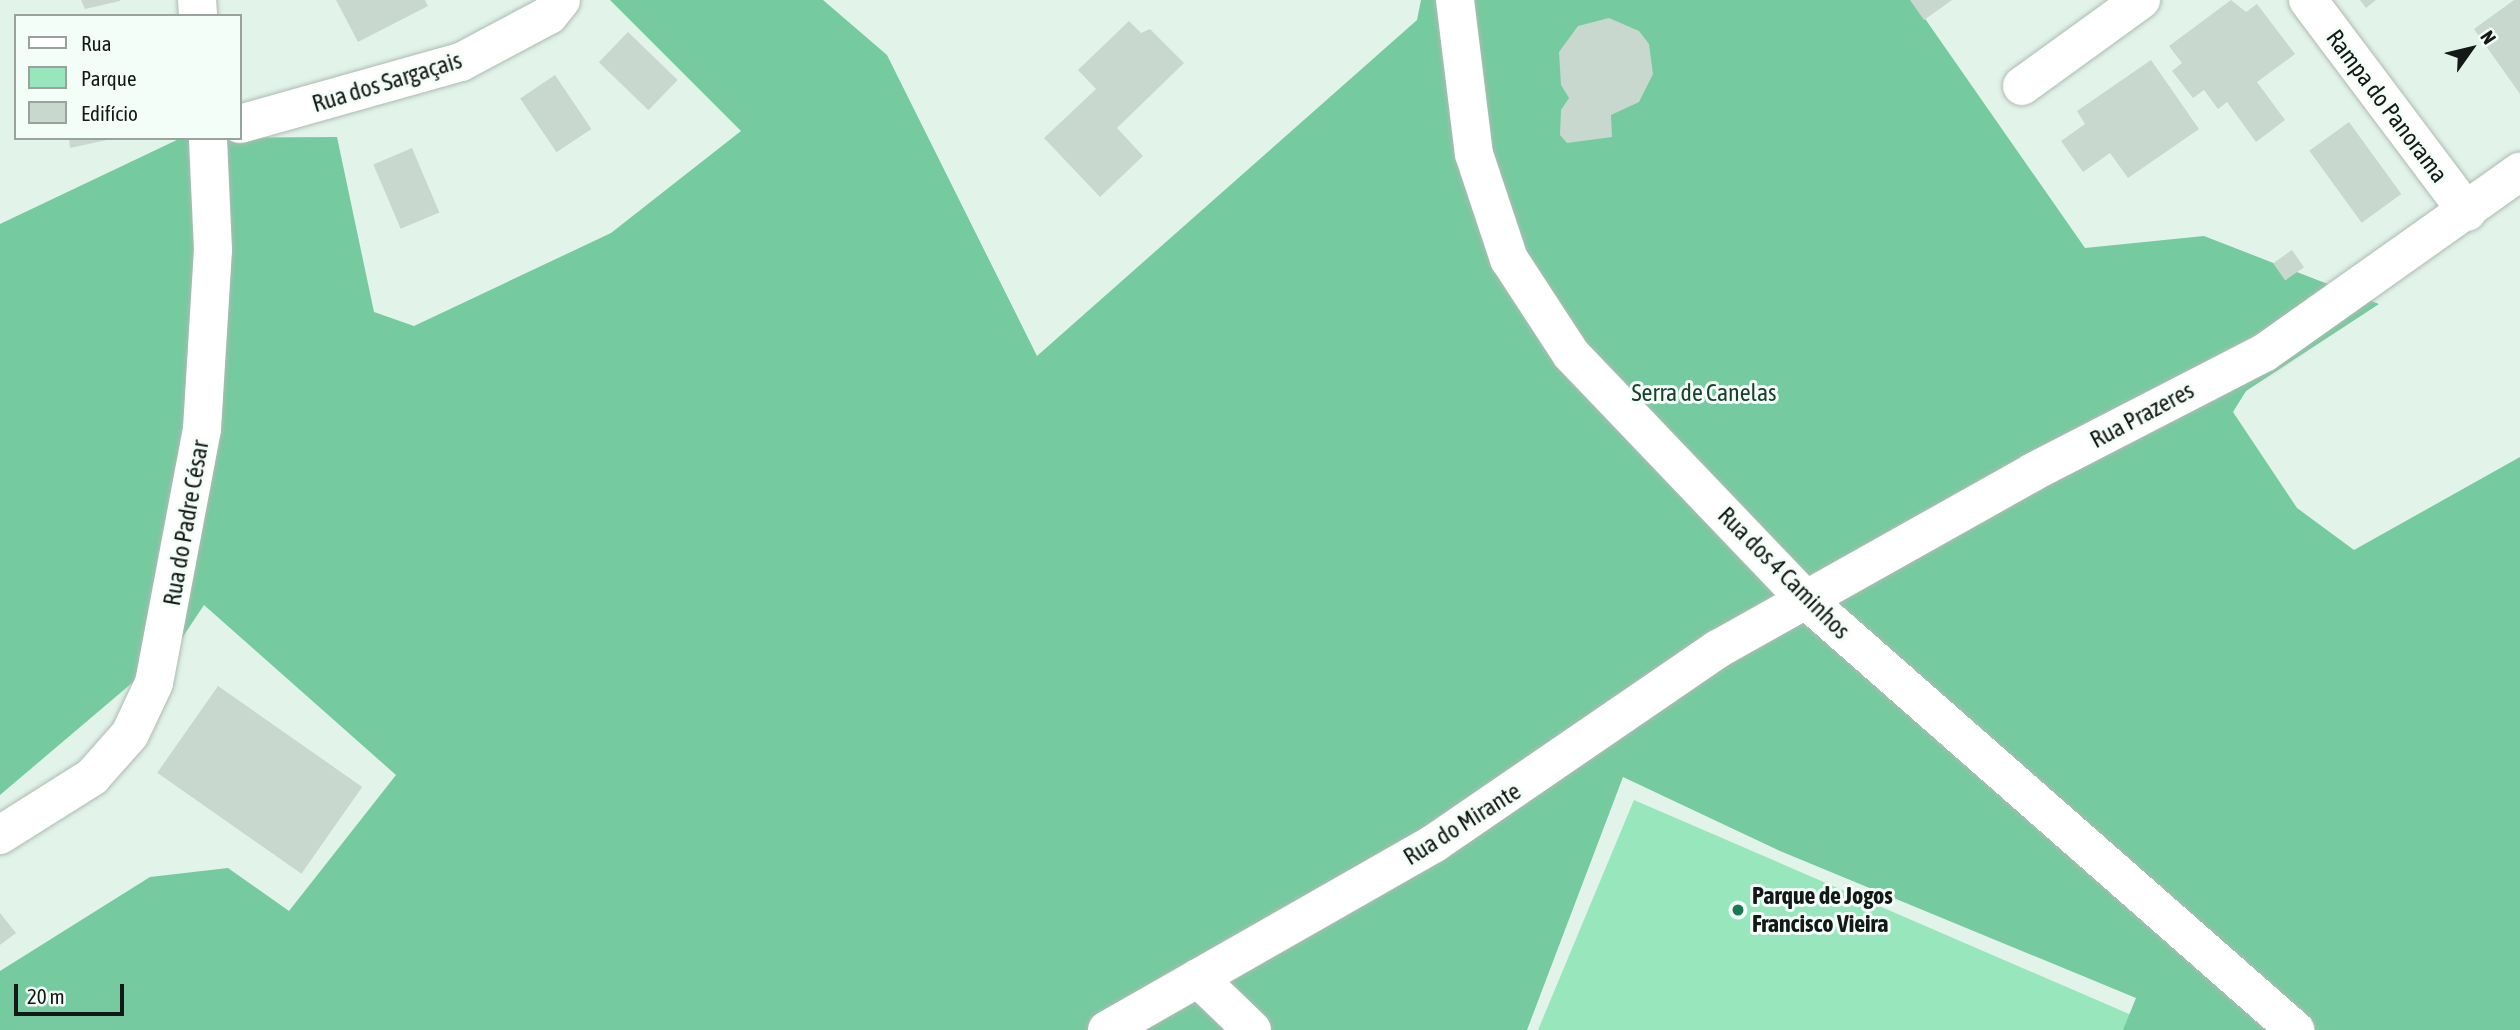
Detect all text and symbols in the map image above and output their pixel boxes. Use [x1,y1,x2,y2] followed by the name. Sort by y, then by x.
[14,14,242,140] legend
[2436,14,2506,84] north arrow
[2320,24,2454,188] street label: Rampa do Panorama
[2476,26,2501,48] text: N
[81,31,111,55] text: Rua
[309,46,465,118] street label: Rua dos Sargaçais
[81,66,136,90] text: Parque
[81,101,138,125] text: Edifício
[2085,376,2199,454] street label: Rua Prazeres
[1631,379,1777,407] park label: Serra de Canelas
[157,438,215,608] street label: Rua do Padre César
[1712,501,1856,645] street label: Rua dos 4 Caminhos
[1398,777,1526,871] street label: Rua do Mirante
[1752,882,1893,938] place label: Parque de Jogos Francisco Vieira
[1730,902,1746,918] marker: Parque de Jogos Francisco Vieira
[18,970,128,1014] scale bar
[27,984,65,1008] text: 20 m

